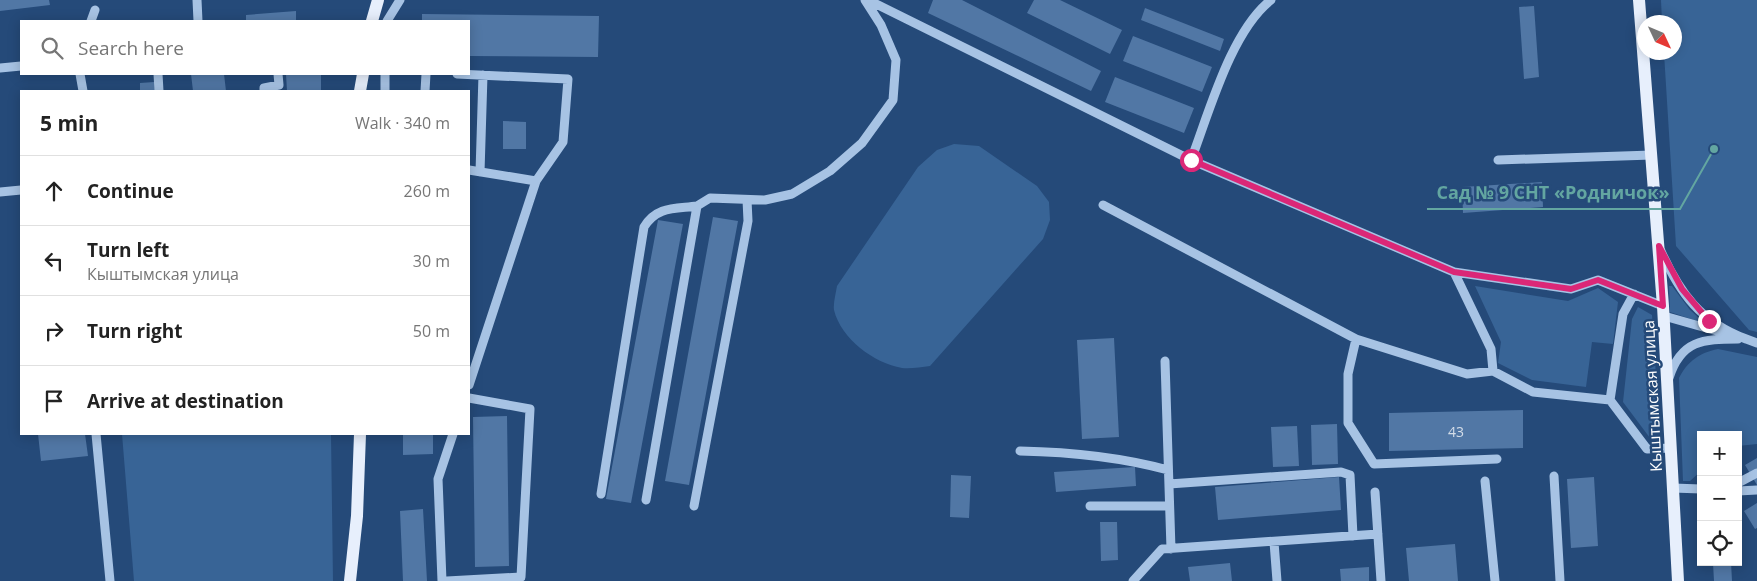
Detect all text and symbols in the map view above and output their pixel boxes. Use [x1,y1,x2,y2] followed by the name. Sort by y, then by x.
[1637,15,1682,60] north arrow
[20,20,470,75] search box
[38,34,66,62] icon: search
[78,35,184,61] text: Search here
[40,109,98,137] text: 5 min
[355,112,450,134] text: Walk · 340 m
[1180,149,1203,172] route start
[1427,176,1680,209] callout: Сад № 9 СНТ «Родничок»
[40,177,68,205] icon: ahead
[87,178,174,204] text: Continue
[404,180,450,202] text: 260 m
[1437,180,1669,204] text: Сад № 9 СНТ «Родничок»
[87,237,169,263] text: Turn left
[40,247,68,275] icon: left
[413,250,450,272] text: 30 m
[87,263,239,285] text: Кыштымская улица
[1698,310,1721,333] route end
[40,317,68,345] icon: right
[87,318,182,344] text: Turn right
[413,320,450,342] text: 50 m
[1637,320,1667,472] street label: Кыштымская улица
[40,387,68,415] icon: arrive
[87,388,284,414] text: Arrive at destination
[1448,422,1464,441] house number: 43
[1697,431,1742,566] map controls
[1697,431,1742,476] button: +
[1697,476,1742,521] button: −
[1697,521,1742,566] button: locate

